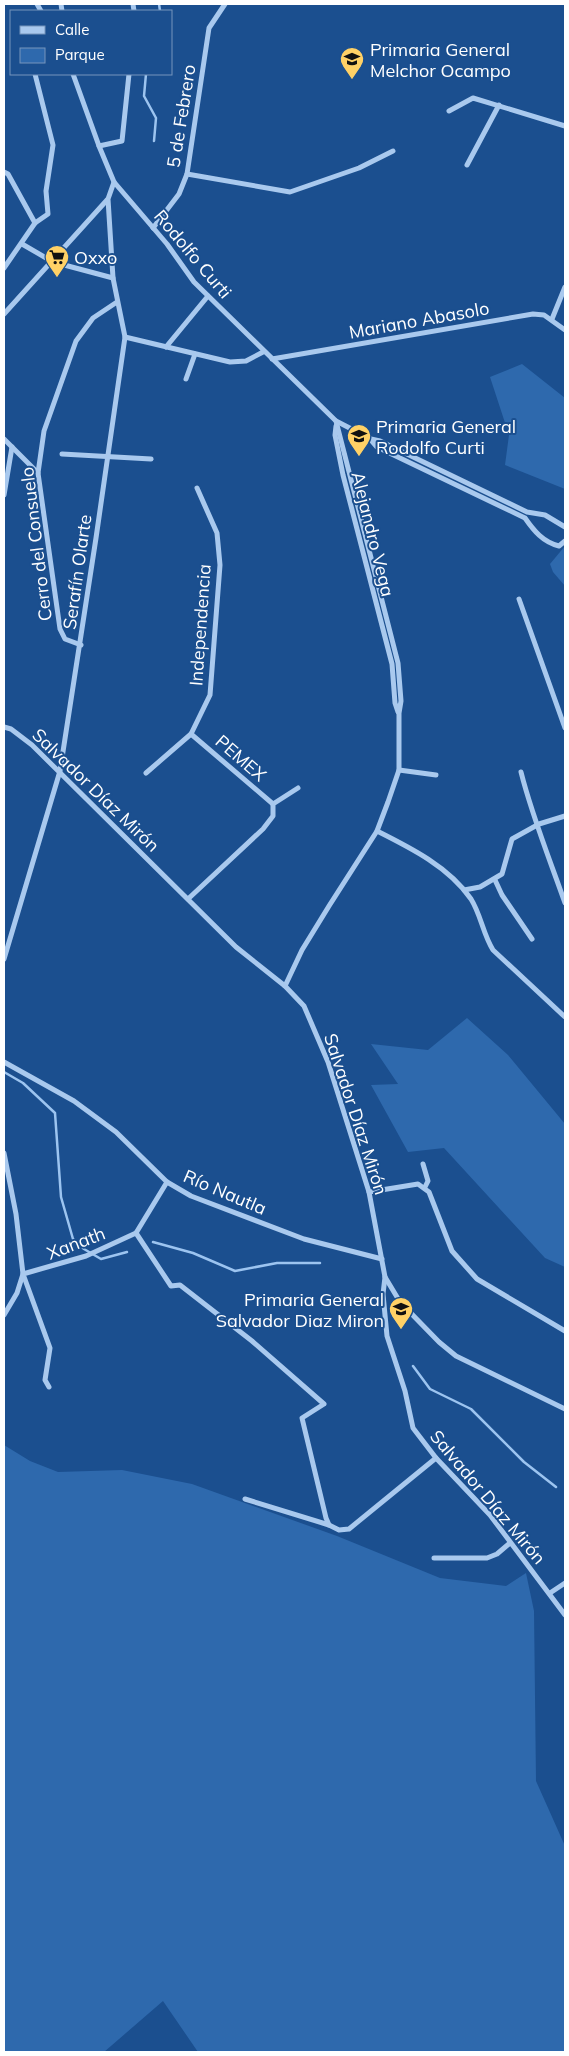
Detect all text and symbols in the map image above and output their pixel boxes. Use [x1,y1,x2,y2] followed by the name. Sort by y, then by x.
[10,10,172,75] legend
[55,20,89,39] text: Calle
[370,38,511,82] place label: Primaria General Melchor Ocampo
[55,45,105,64] text: Parque
[339,46,365,80] school or university icon: Primaria General Melchor Ocampo
[162,63,200,169] street label: 5 de Febrero
[149,205,237,303] street label: Rodolfo Curti
[44,244,70,278] supermarket icon: Oxxo
[74,246,117,269] place label: Oxxo
[347,296,491,344] street label: Mariano Abasolo
[376,415,516,459] place label: Primaria General Rodolfo Curti
[346,423,372,457] school or university icon: Primaria General Rodolfo Curti
[15,466,57,622] street label: Cerro del Consuelo
[346,469,400,599] street label: Alejandro Vega
[58,513,96,631] street label: Serafín Olarte
[184,563,216,687] street label: Independencia
[27,723,165,857] street label: Salvador Díaz Mirón
[211,730,271,787] street label: PEMEX
[319,1030,393,1198] street label: Salvador Díaz Mirón
[180,1164,270,1220] street label: Río Nautla
[44,1221,108,1265] street label: Xanath
[216,1288,384,1332] place label: Primaria General Salvador Diaz Miron
[388,1296,414,1330] school or university icon: Primaria General Salvador Diaz Miron
[425,1425,551,1569] street label: Salvador Díaz Mirón

